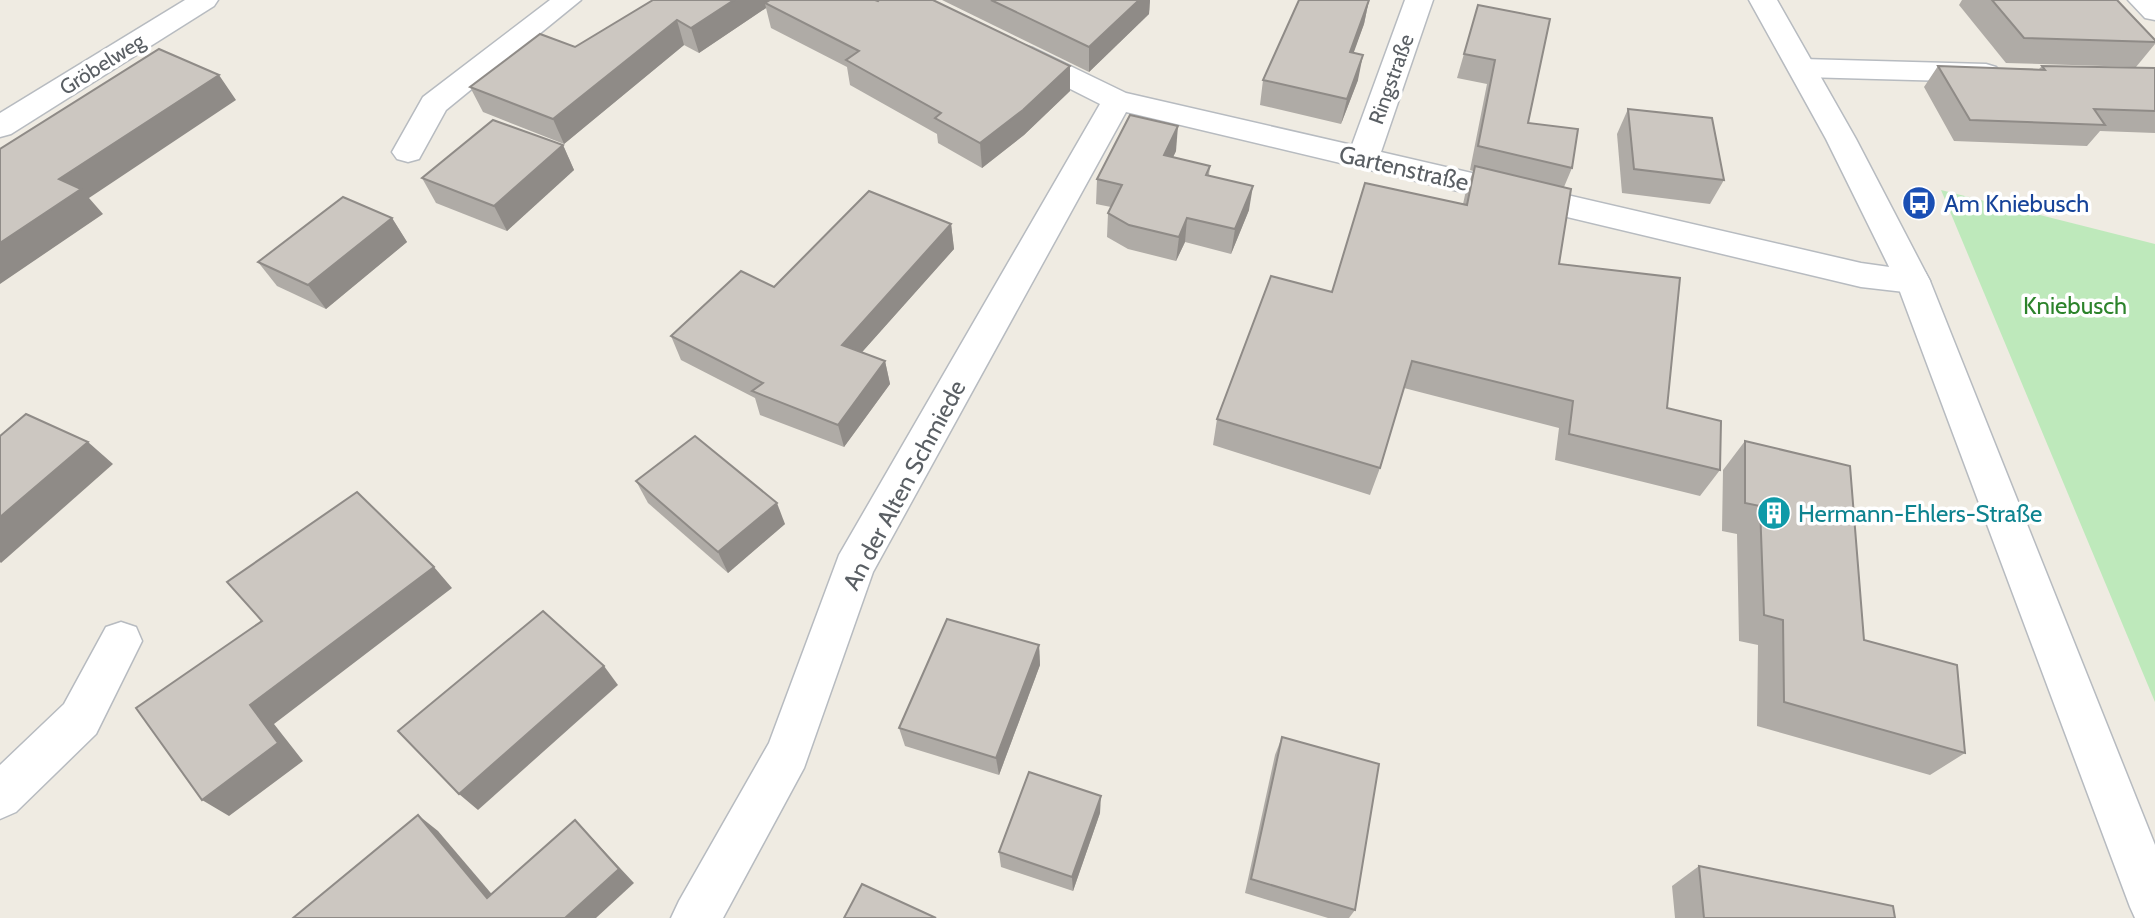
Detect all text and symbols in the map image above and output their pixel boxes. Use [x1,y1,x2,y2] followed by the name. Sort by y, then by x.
[55,28,150,100] street label: Gröbelweg
[1363,30,1419,128] street label: Ringstraße
[1336,139,1472,197] street label: Gartenstraße
[1900,184,1938,222] bus stop icon: Am Kniebusch
[1944,189,2089,218] place label: Am Kniebusch
[2023,291,2127,320] park label: Kniebusch
[836,375,972,595] street label: An der Alten Schmiede
[1755,494,1793,532] building icon: Hermann-Ehlers-Straße
[1798,499,2042,528] place label: Hermann-Ehlers-Straße

